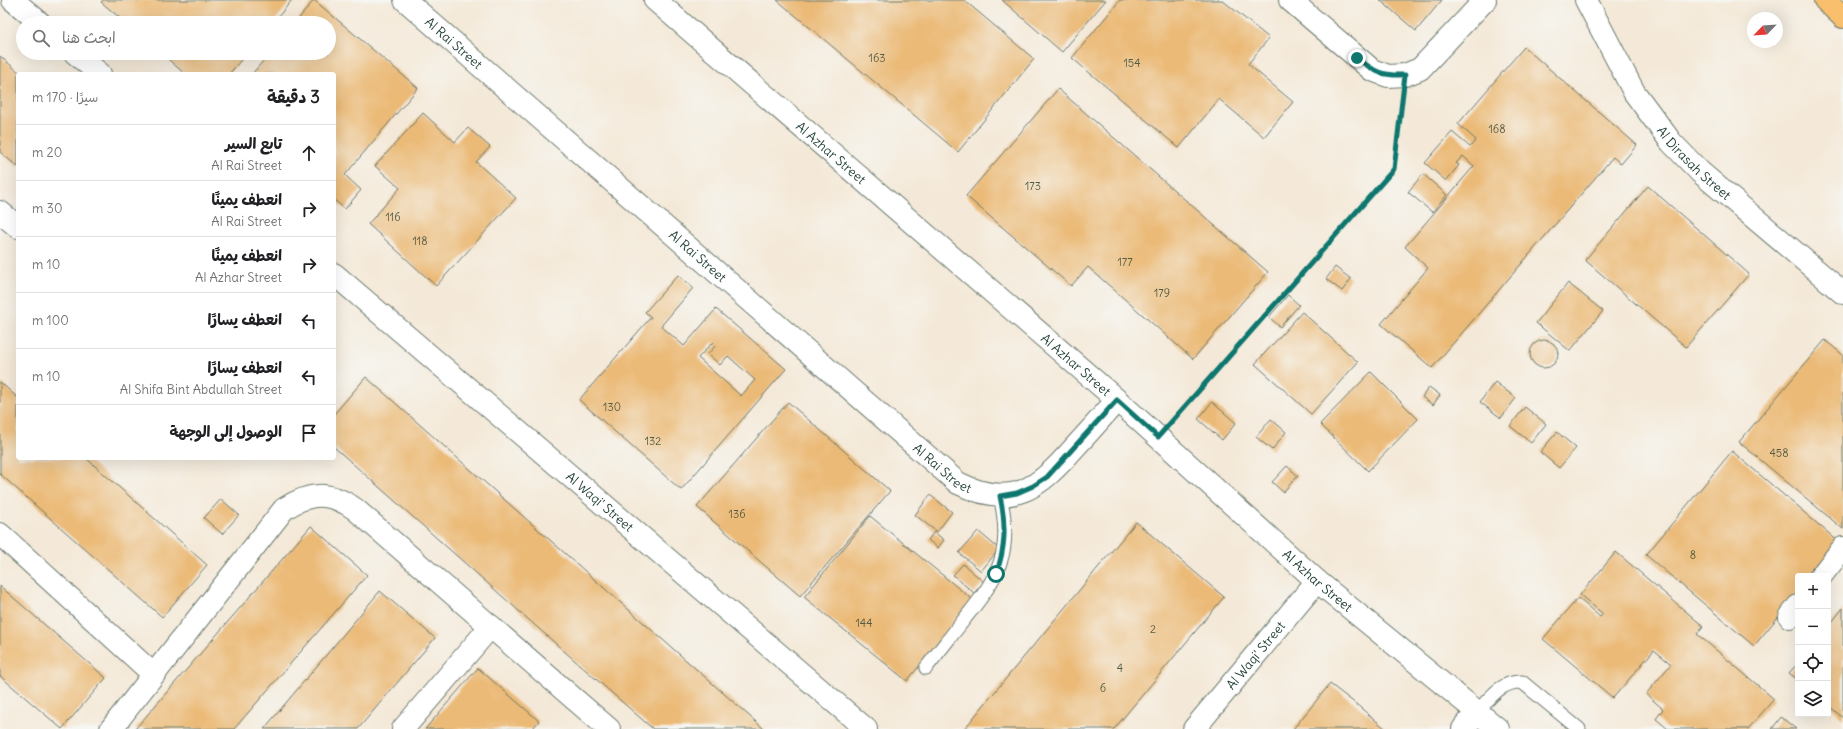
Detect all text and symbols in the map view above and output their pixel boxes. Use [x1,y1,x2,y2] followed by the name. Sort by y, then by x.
[1747,12,1783,48] north arrow
[422,13,487,73] street label: Al Rai Street
[16,16,336,60] search box
[30,27,52,49] icon: search
[62,28,116,47] text: ابحث هنا
[1348,49,1366,67] route end
[869,51,885,65] house number: 163
[1123,56,1141,70] house number: 154
[267,86,320,108] text: 3 دقيقة
[32,89,98,106] text: سيرًا · 170 m
[793,118,870,188] street label: Al Azhar Street
[1488,122,1506,136] house number: 168
[1654,123,1735,204] street label: Al Dirasah Street
[225,134,282,153] text: تابع السير
[298,142,320,164] icon: ahead
[32,144,62,161] text: 20 m
[211,157,282,174] text: Al Rai Street
[1025,179,1041,193] house number: 173
[211,190,282,209] text: انعطف يمينًا
[298,198,320,220] icon: right
[32,200,62,217] text: 30 m
[385,210,401,224] house number: 116
[211,213,282,230] text: Al Rai Street
[666,226,731,286] street label: Al Rai Street
[412,234,428,248] house number: 118
[211,246,282,265] text: انعطف يمينًا
[298,254,320,276] icon: right
[1117,255,1133,269] house number: 177
[32,256,60,273] text: 10 m
[195,269,282,286] text: Al Azhar Street
[1154,286,1170,300] house number: 179
[208,310,282,329] text: انعطف يسارًا
[298,310,320,332] icon: left
[32,312,69,329] text: 100 m
[1038,330,1115,400] street label: Al Azhar Street
[208,358,282,377] text: انعطف يسارًا
[298,366,320,388] icon: left
[32,368,60,385] text: 10 m
[120,381,282,398] text: Al Shifa Bint Abdullah Street
[603,400,621,414] house number: 130
[169,422,282,441] text: الوصول إلى الوجهة
[298,422,320,444] icon: arrive
[645,434,661,448] house number: 132
[910,439,975,497] street label: Al Rai Street
[1769,446,1789,460] house number: 458
[563,468,638,536] street label: Al Waqi' Street
[729,507,745,521] house number: 136
[1279,546,1357,616] street label: Al Azhar Street
[1690,548,1696,562] house number: 8
[987,565,1005,583] route start
[1795,573,1831,717] map controls
[1795,573,1831,609] button: +
[1795,609,1831,645] button: −
[855,616,873,630] house number: 144
[1222,617,1289,693] street label: Al Waqi' Street
[1150,622,1156,636] house number: 2
[1795,645,1831,681] button: locate
[1117,661,1123,675] house number: 4
[1100,681,1106,695] house number: 6
[1795,681,1831,717] button: layers

